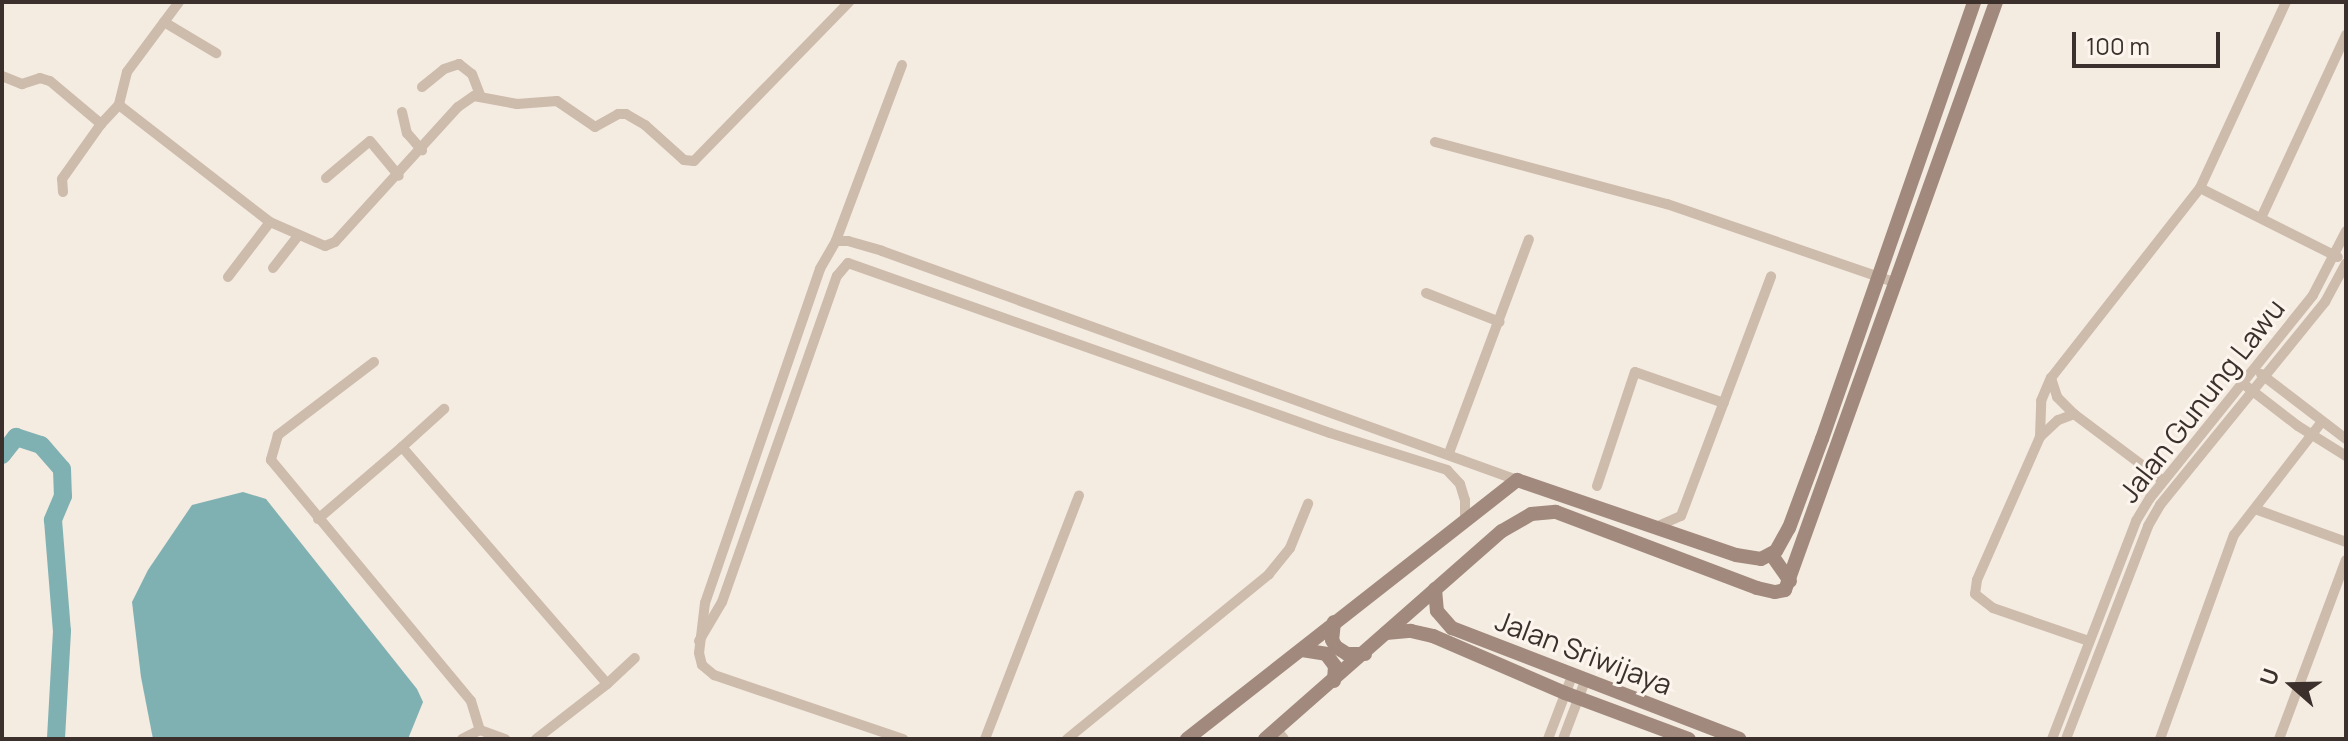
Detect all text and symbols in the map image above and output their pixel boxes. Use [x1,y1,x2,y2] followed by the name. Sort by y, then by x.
[2076,16,2224,66] scale bar
[2086,29,2150,62] text: 100 m
[2111,292,2291,508] street label: Jalan Gunung Lawu
[1491,603,1677,701] street label: Jalan Sriwijaya
[2252,645,2332,725] north arrow
[2253,664,2286,689] text: U

